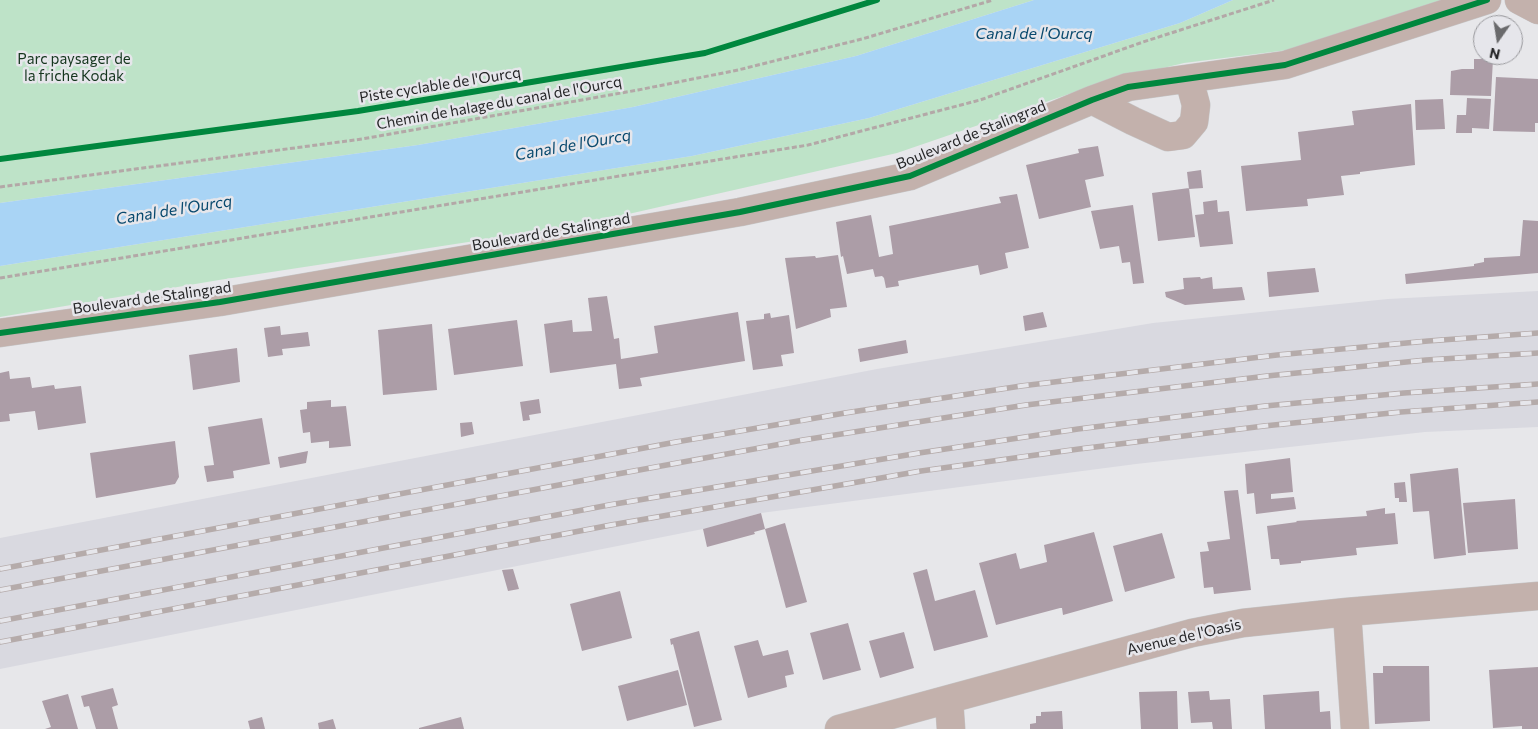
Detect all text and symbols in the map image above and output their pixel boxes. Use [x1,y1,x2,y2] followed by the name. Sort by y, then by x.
[1473,15,1523,65] north arrow
[975,24,1093,44] water label: Canal de l'Ourcq
[1488,45,1502,64] text: N
[17,50,131,85] park label: Parc paysager de la friche Kodak
[358,63,522,107] street label: Piste cyclable de l'Ourcq
[375,73,623,133] street label: Chemin de halage du canal de l'Ourcq
[893,97,1049,173] street label: Boulevard de Stalingrad
[514,125,632,165] water label: Canal de l'Ourcq
[115,191,233,229] water label: Canal de l'Ourcq
[471,209,631,255] street label: Boulevard de Stalingrad
[72,278,232,318] street label: Boulevard de Stalingrad
[1125,615,1243,659] street label: Avenue de l'Oasis

